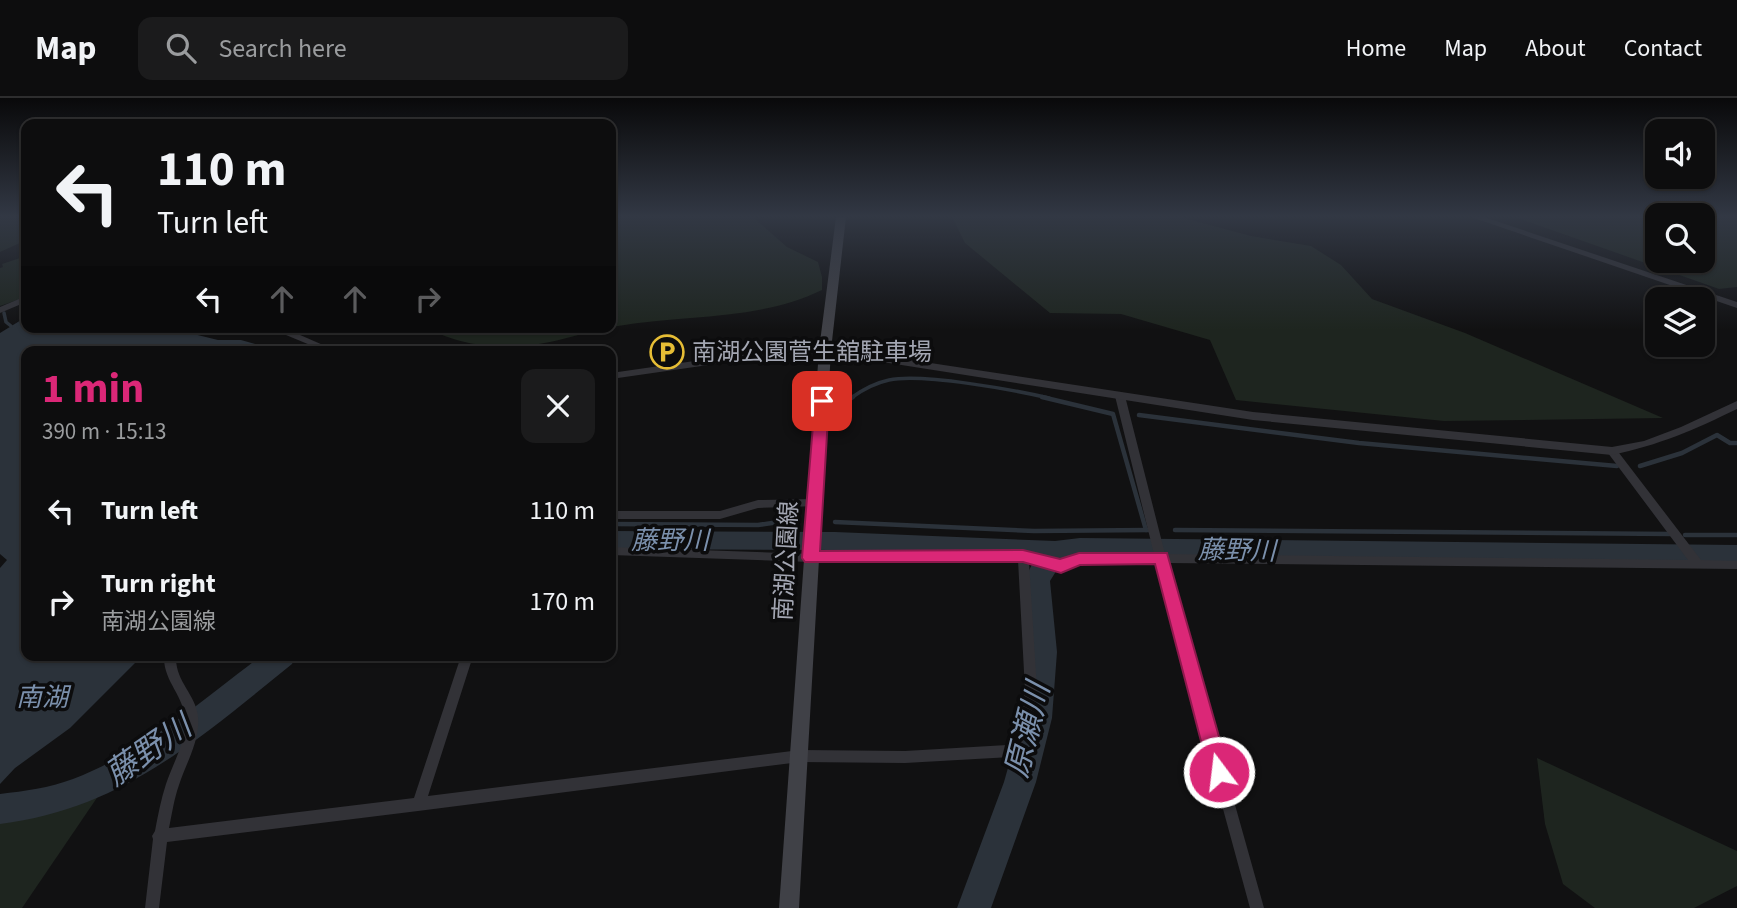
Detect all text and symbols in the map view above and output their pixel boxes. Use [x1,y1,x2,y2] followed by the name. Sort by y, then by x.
[138,17,628,80] search box
[35,25,96,72] text: Map
[162,29,200,67] icon: search
[218,30,347,67] text: Search here
[1346,31,1406,66] text: Home
[1444,31,1487,66] text: Map
[1525,31,1586,66] text: About
[1624,31,1702,66] text: Contact
[1645,119,1715,357] map controls
[1645,119,1715,189] button: sound
[157,135,286,205] text: 110 m
[42,147,133,238] icon: left
[157,200,268,246] text: Turn left
[1645,203,1715,273] button: search
[190,280,228,318] icon: left
[263,280,301,318] icon: ahead
[336,280,374,318] icon: ahead
[409,280,447,318] icon: right
[1645,287,1715,357] button: layers
[648,333,686,371] parking icon: 南湖公園菅生舘駐車場
[692,335,932,370] place label: 南湖公園菅生舘駐車場
[42,359,144,419] text: 1 min
[521,369,595,443] button: close
[792,371,852,431] pin
[803,382,841,420] icon: arrive
[42,415,166,448] text: 390 m · 15:13
[42,492,80,530] icon: left
[101,492,198,529] text: Turn left
[529,492,595,529] text: 110 m
[766,500,807,622] street label: 南湖公園線
[631,522,712,559] water label: 藤野川
[1198,531,1279,570] water label: 藤野川
[101,565,216,602] text: Turn right
[42,583,80,621] icon: right
[529,583,595,620] text: 170 m
[101,605,216,638] text: 南湖公園線
[994,675,1063,782] water label: 原瀬川
[16,679,72,716] water label: 南湖
[96,703,204,797] water label: 藤野川
[1182,735,1256,809] position arrow

